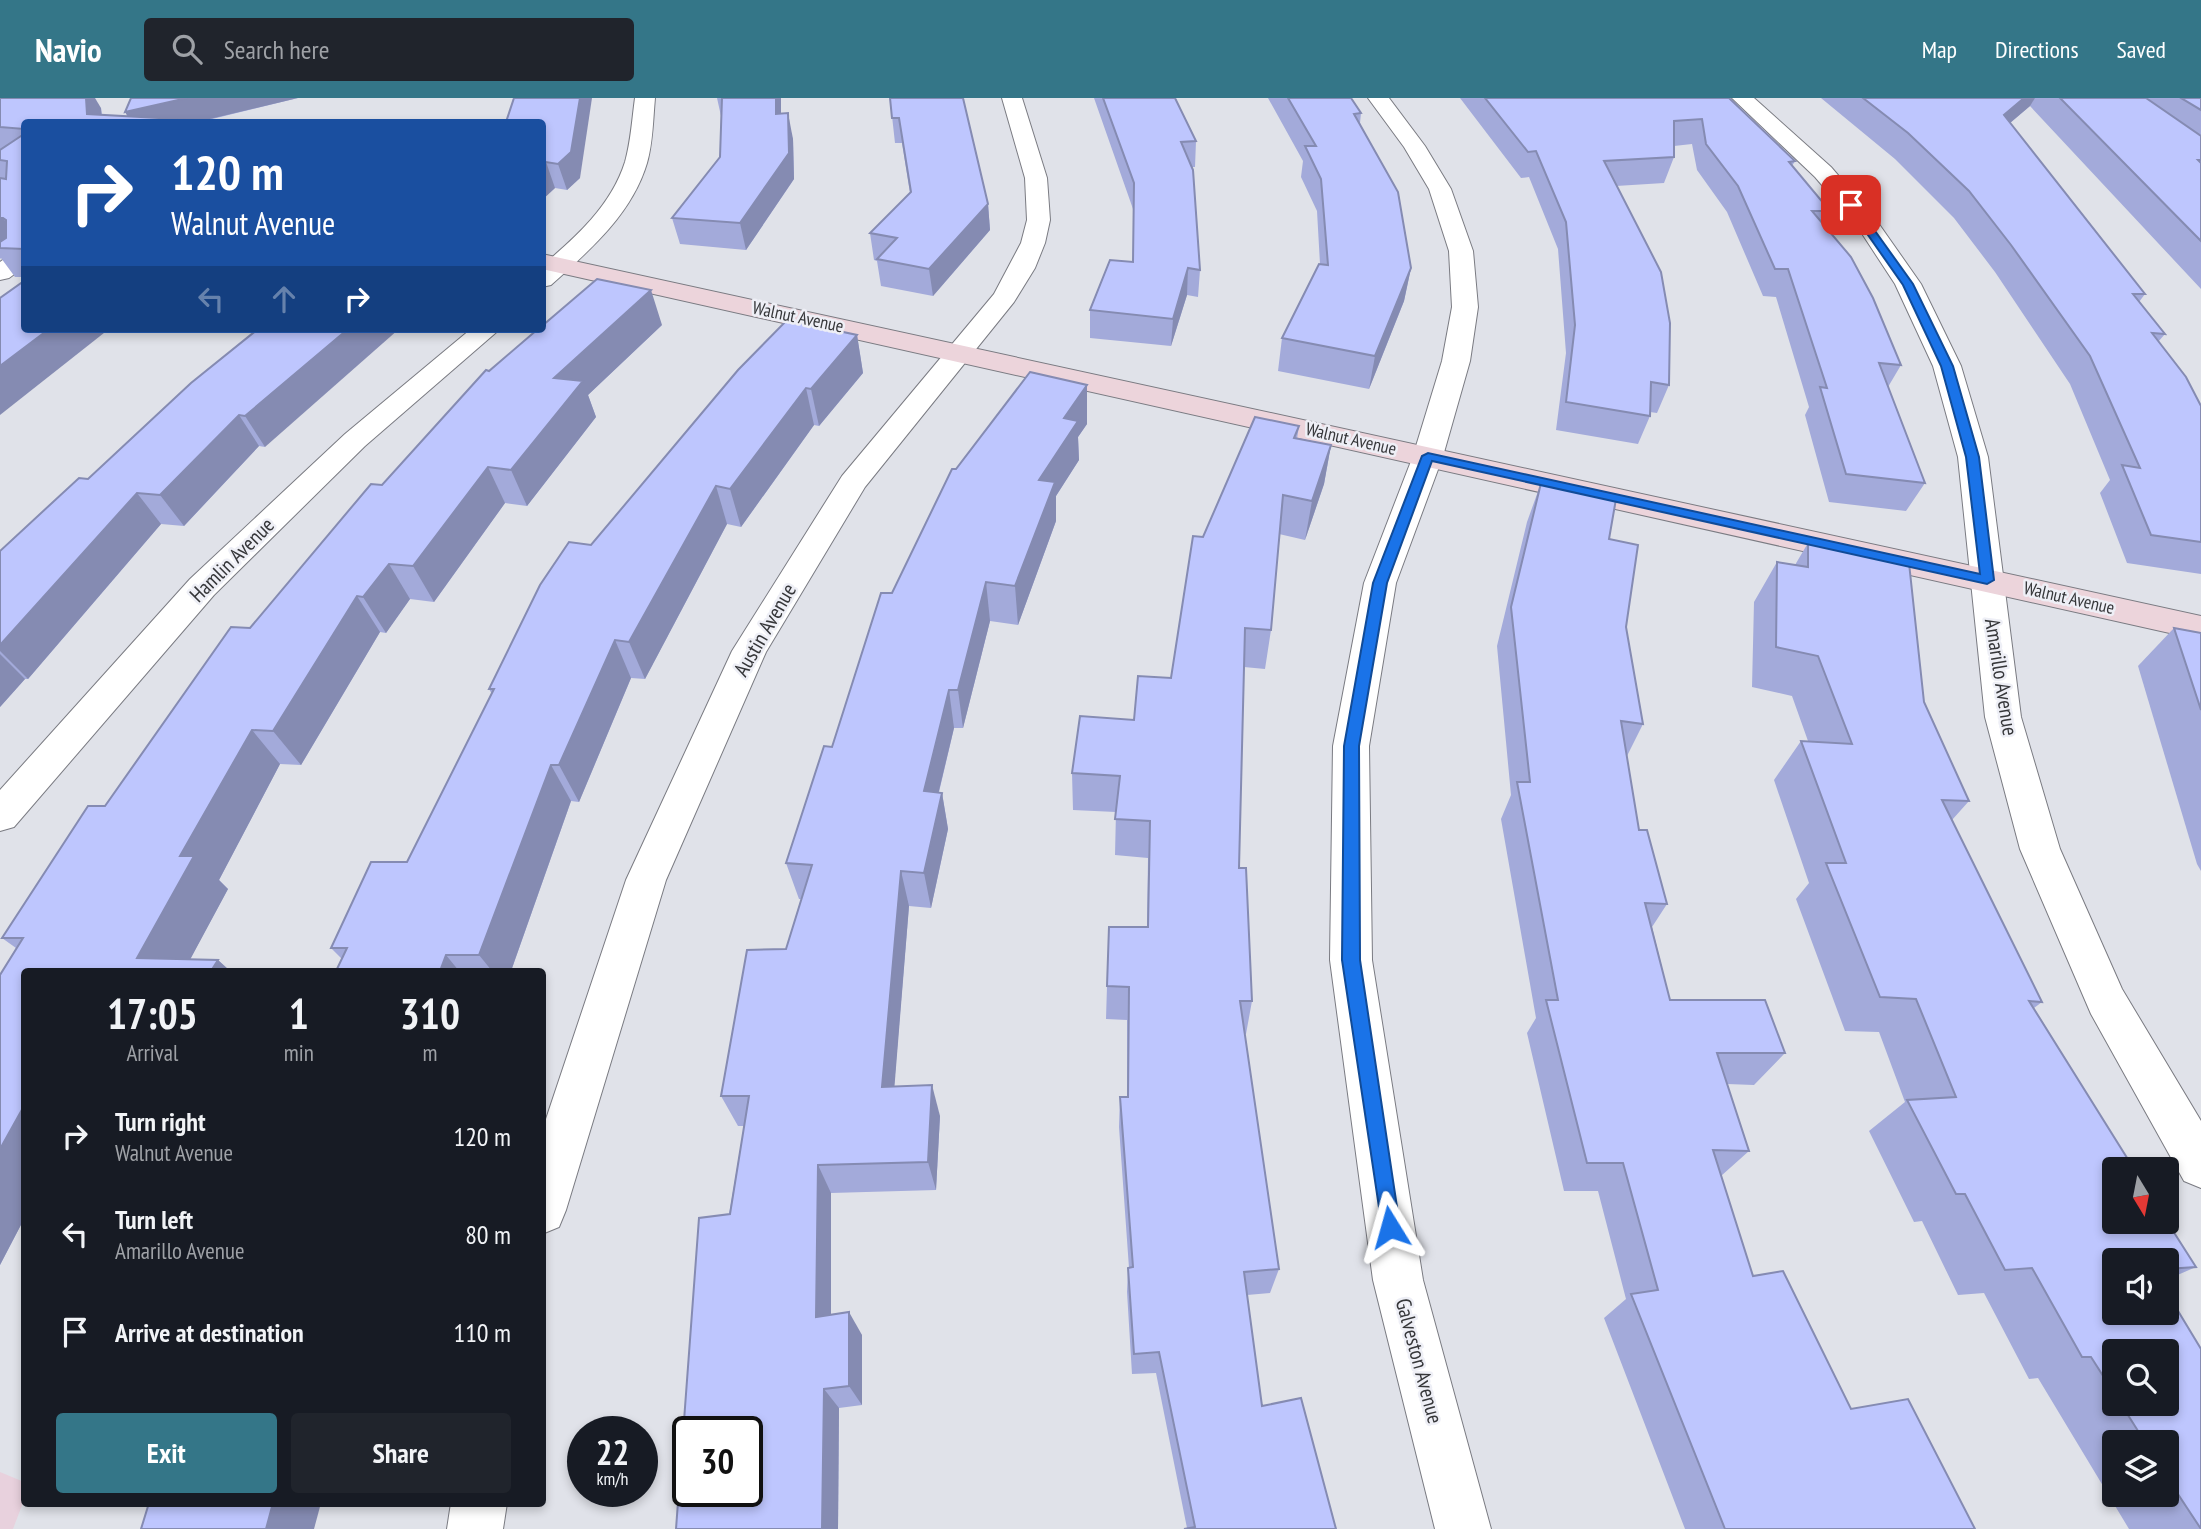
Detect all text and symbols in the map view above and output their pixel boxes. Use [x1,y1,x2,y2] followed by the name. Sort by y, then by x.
[144,18,634,81] search box
[35,28,102,71] text: Navio
[168,30,206,68] icon: search
[224,33,329,66] text: Search here
[1922,34,1957,65] text: Map
[1995,34,2079,65] text: Directions
[2117,34,2166,65] text: Saved
[171,140,284,204] text: 120 m
[56,147,147,238] icon: right
[1821,175,1881,235] pin
[1832,186,1870,224] icon: arrive
[171,202,335,244] text: Walnut Avenue
[192,280,230,318] icon: left
[265,280,303,318] icon: ahead
[338,280,376,318] icon: right
[751,296,846,337] street label: Walnut Avenue
[1304,417,1399,460] street label: Walnut Avenue
[184,512,280,608] street label: Hamlin Avenue
[2022,576,2117,619] street label: Walnut Avenue
[727,579,802,681] street label: Austin Avenue
[1979,616,2024,737] street label: Amarillo Avenue
[107,986,198,1041] text: 17:05
[289,986,309,1041] text: 1
[400,986,460,1041] text: 310
[126,1038,178,1067] text: Arrival
[284,1038,314,1067] text: min
[422,1038,437,1067] text: m
[115,1105,206,1138] text: Turn right
[56,1117,94,1155] icon: right
[453,1120,511,1153] text: 120 m
[115,1138,233,1167] text: Walnut Avenue
[2102,1157,2179,1234] north arrow
[2102,1157,2179,1507] map controls
[1353,1190,1427,1264] position arrow
[115,1203,193,1236] text: Turn left
[56,1215,94,1253] icon: left
[465,1218,511,1251] text: 80 m
[115,1236,244,1265] text: Amarillo Avenue
[2102,1248,2179,1325] button: sound
[1390,1295,1449,1426] street label: Galveston Avenue
[56,1313,94,1351] icon: arrive
[115,1316,304,1349] text: Arrive at destination
[453,1316,511,1349] text: 110 m
[2102,1339,2179,1416] button: search
[56,1413,277,1493] button: Exit
[291,1413,511,1493] button: Share
[672,1416,763,1507] speed limit sign: 30
[596,1429,629,1475] text: 22
[2102,1430,2179,1507] button: layers
[597,1467,628,1490] text: km/h

